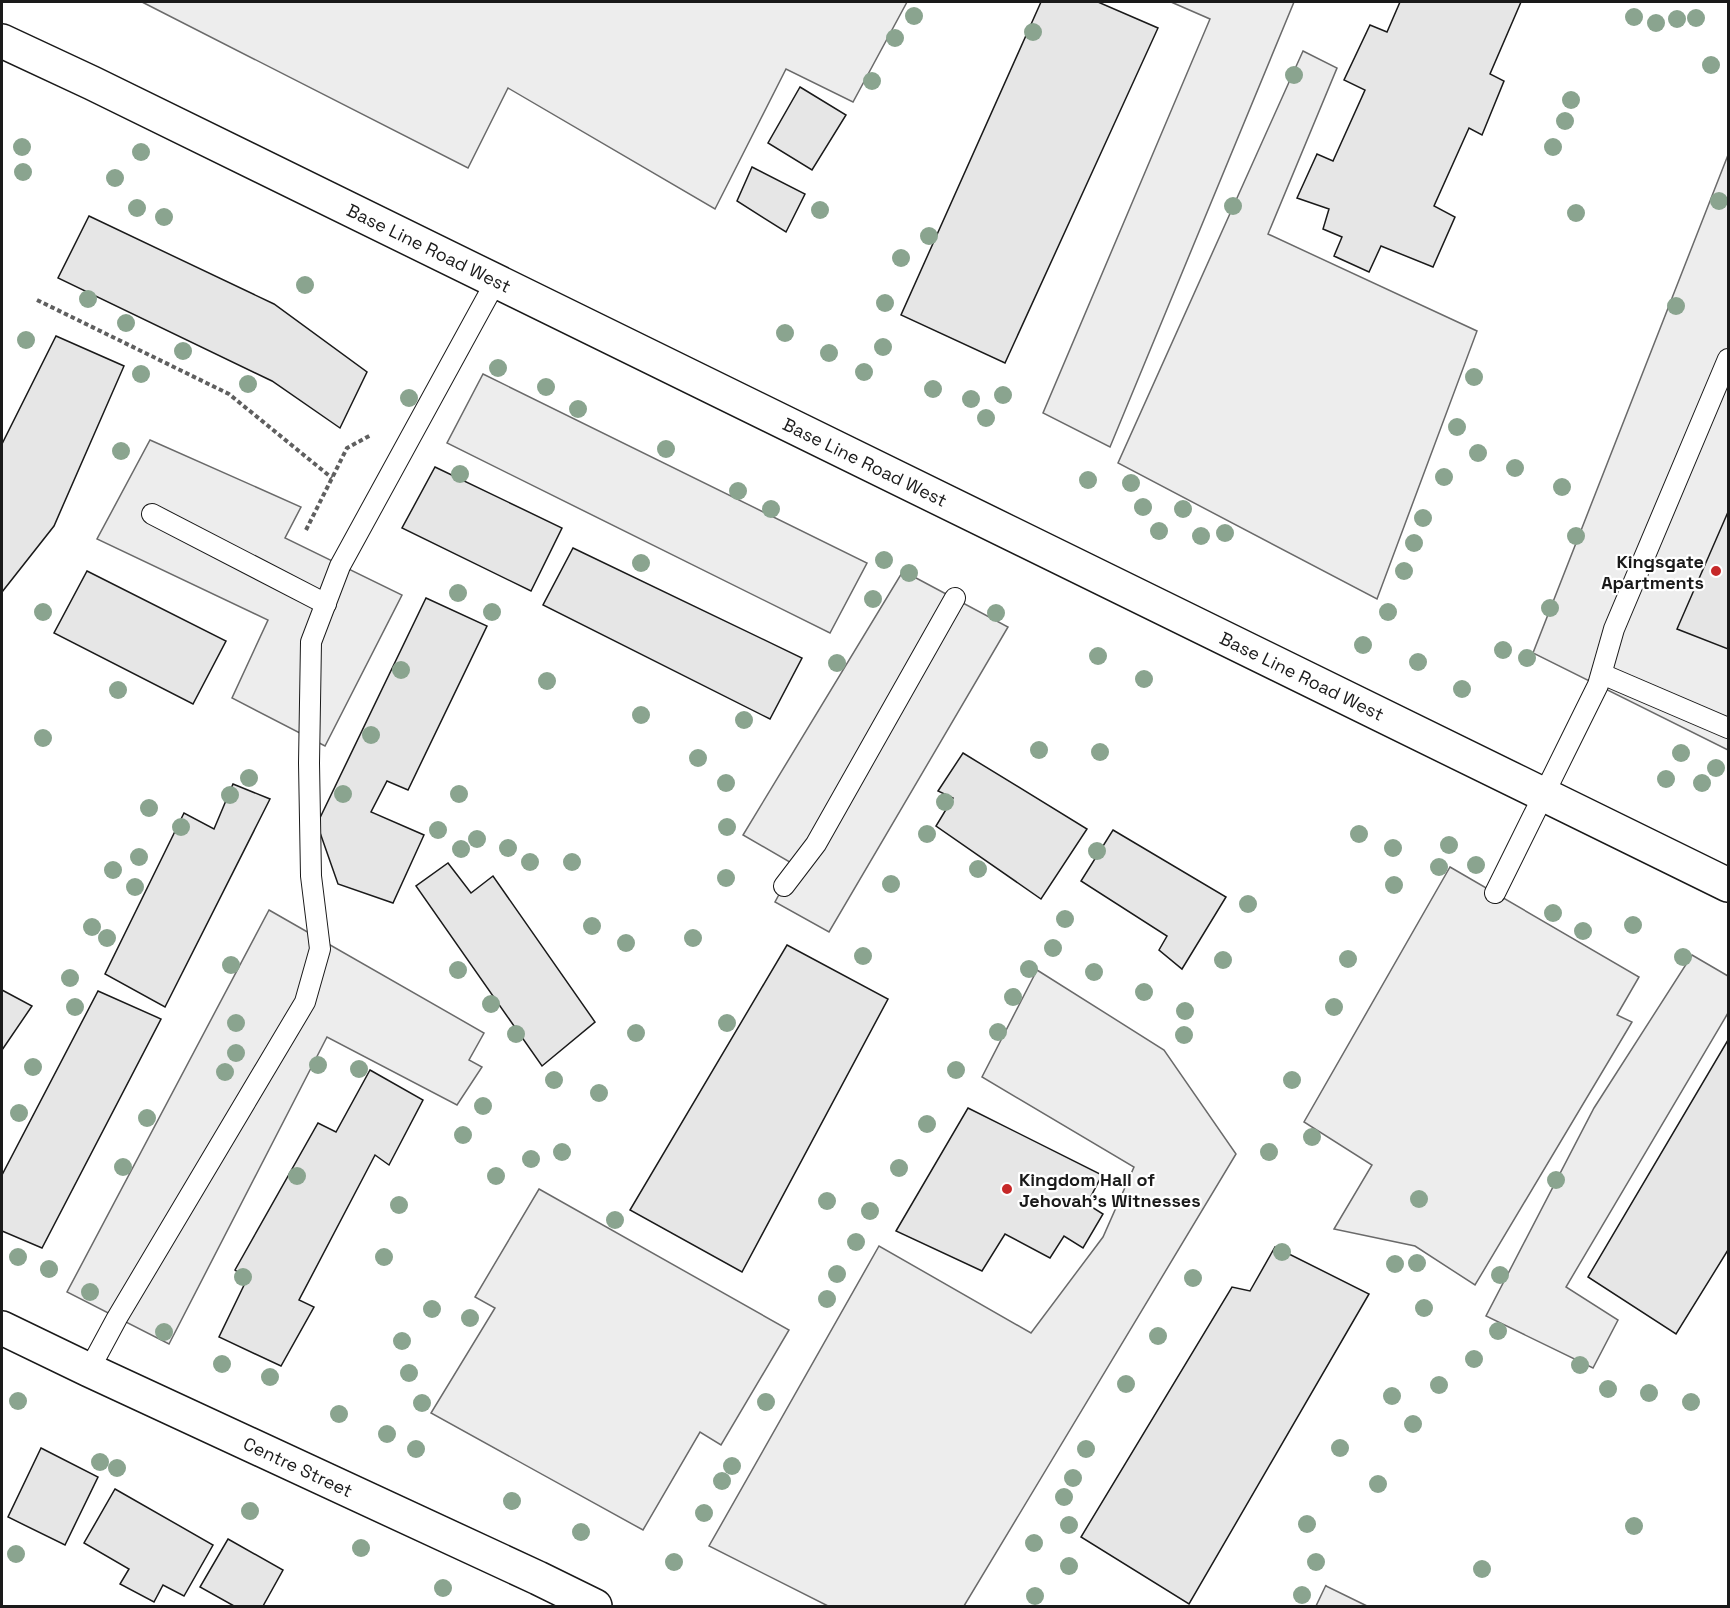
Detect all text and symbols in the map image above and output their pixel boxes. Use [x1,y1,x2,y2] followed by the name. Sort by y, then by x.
[343,198,515,298] street label: Base Line Road West
[779,412,951,512] street label: Base Line Road West
[1601,550,1704,594] place label: Kingsgate Apartments
[1709,564,1723,578] marker: Kingsgate Apartments
[1216,626,1388,726] street label: Base Line Road West
[1019,1168,1201,1212] place label: Kingdom Hall of Jehovah's Witnesses
[1000,1182,1014,1196] marker: Kingdom Hall of Jehovah's Witnesses
[240,1432,356,1502] street label: Centre Street

